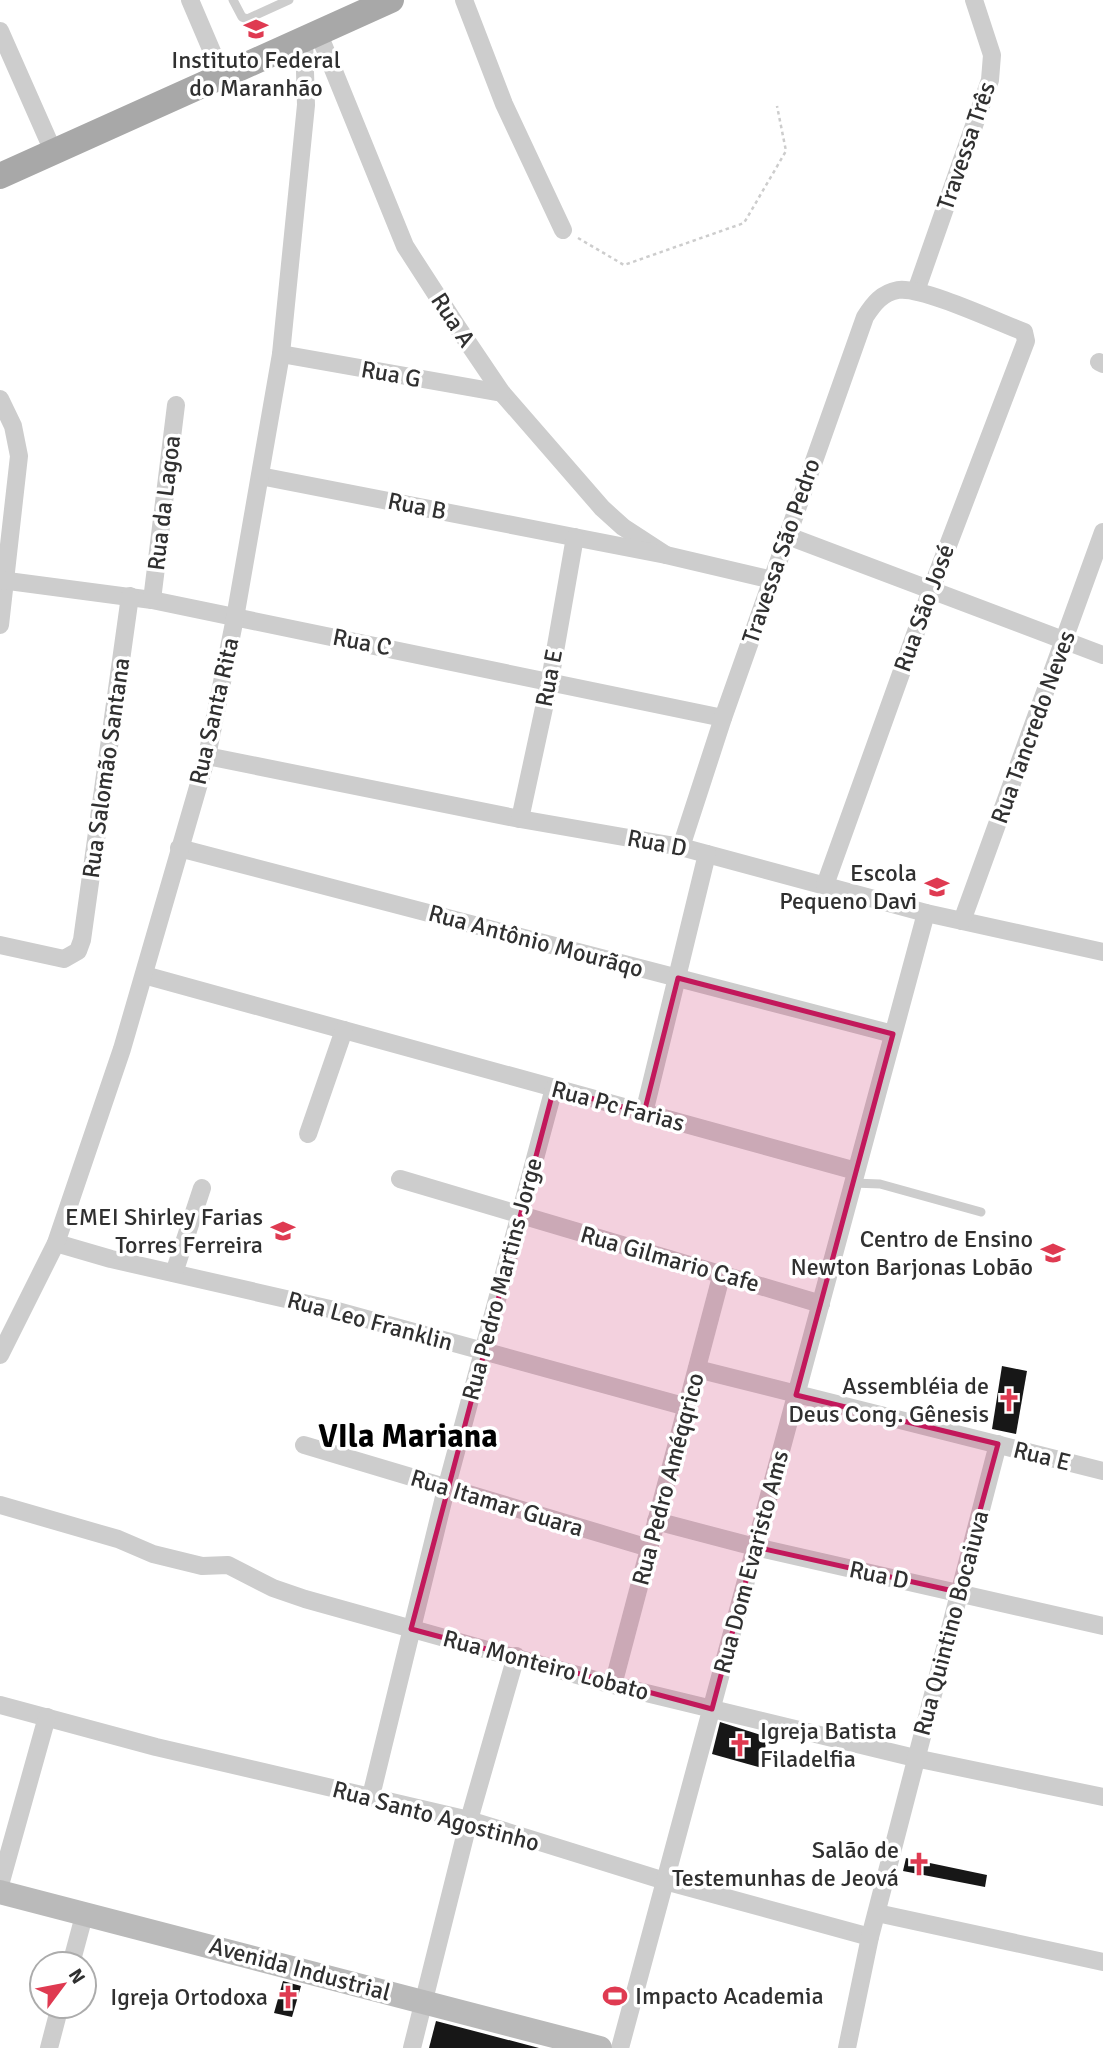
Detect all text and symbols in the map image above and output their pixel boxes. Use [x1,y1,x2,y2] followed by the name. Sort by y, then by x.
[242,15,270,43] school or university icon: Instituto Federal do Maranhão
[171,45,341,103] place label: Instituto Federal do Maranhão
[930,78,1002,214] street label: Travessa Três
[424,287,482,353] street label: Rua A
[359,354,423,394] street label: Rua G
[141,434,187,572] street label: Rua da Lagoa
[735,454,827,648] street label: Travessa São Pedro
[385,486,449,526] street label: Rua B
[887,540,961,676] street label: Rua São José
[330,622,394,662] street label: Rua C
[984,626,1082,828] street label: Rua Tancredo Neves
[182,634,246,788] street label: Rua Santa Rita
[529,647,569,709] street label: Rua E
[76,656,136,880] street label: Rua Salomão Santana
[625,823,689,863] street label: Rua D
[779,858,917,916] place label: Escola Pequeno Davi
[923,873,951,901] school or university icon: Escola Pequeno Davi
[425,898,647,984] street label: Rua Antônio Mourãqo
[548,1074,688,1138] street label: Rua Pc Farias
[455,1155,549,1403] street label: Rua Pedro Martins Jorge
[65,1202,263,1260] place label: EMEI Shirley Farias Torres Ferreira
[269,1217,297,1245] school or university icon: EMEI Shirley Farias Torres Ferreira
[577,1219,763,1299] street label: Rua Gilmario Cafe
[791,1224,1033,1282] place label: Centro de Ensino Newton Barjonas Lobão
[1039,1239,1067,1267] school or university icon: Centro de Ensino Newton Barjonas Lobão
[284,1284,456,1358] street label: Rua Leo Franklin
[625,1369,711,1589] street label: Rua Pedro Améqqrico
[788,1371,989,1429] place label: Assembléia de Deus Cong. Gênesis
[995,1386,1023,1414] church icon: Assembléia de Deus Cong. Gênesis
[318,1417,498,1456] district label: VIla Mariana
[1010,1434,1074,1478] street label: Rua E
[707,1447,795,1677] street label: Rua Dom Evaristo Ams
[407,1462,587,1544] street label: Rua Itamar Guara
[907,1507,995,1739] street label: Rua Quintino Bocaiuva
[847,1554,911,1596] street label: Rua D
[440,1623,652,1707] street label: Rua Monteiro Lobato
[760,1716,897,1774] place label: Igreja Batista Filadelfia
[726,1731,754,1759] church icon: Igreja Batista Filadelfia
[329,1774,543,1858] street label: Rua Santo Agostinho
[672,1835,899,1893] place label: Salão de Testemunhas de Jeová
[905,1850,933,1878] church icon: Salão de Testemunhas de Jeová
[206,1930,394,2008] street label: Avenida Industrial
[28,1950,98,2020] north arrow
[63,1965,90,1988] text: N
[635,1981,824,2011] place label: Impacto Academia
[110,1982,268,2012] place label: Igreja Ortodoxa
[601,1982,629,2010] sports icon: Impacto Academia
[274,1983,302,2011] church icon: Igreja Ortodoxa

